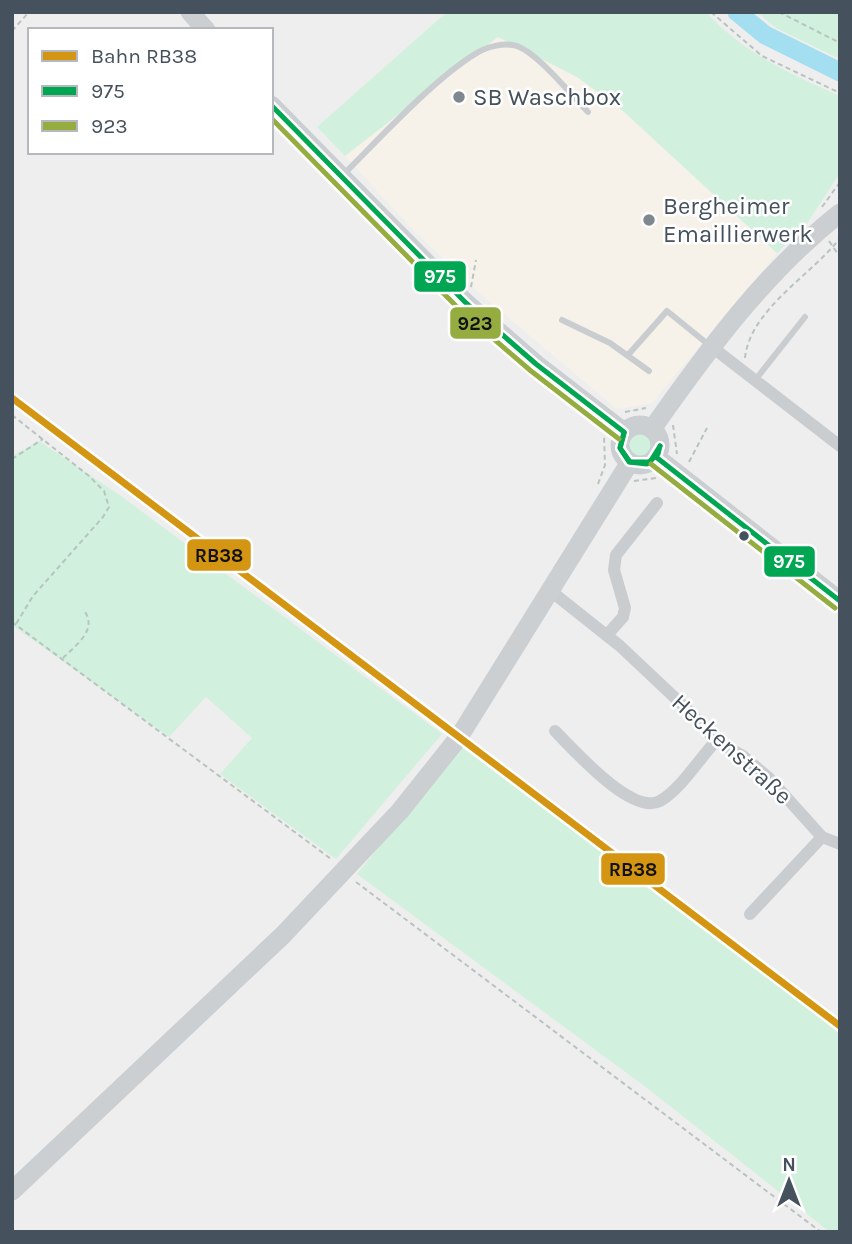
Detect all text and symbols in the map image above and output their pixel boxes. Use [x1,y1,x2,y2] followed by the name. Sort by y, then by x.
[28,28,273,154] legend
[91,44,197,68] text: Bahn RB38
[91,79,125,103] text: 975
[473,83,621,111] place label: SB Waschbox
[451,89,467,105] marker: SB Waschbox
[91,114,128,138] text: 923
[663,192,813,248] place label: Bergheimer Emaillierwerk
[641,212,657,228] marker: Bergheimer Emaillierwerk
[413,260,467,293] line badge: 975
[424,266,456,288] text: 975
[449,306,502,340] line badge: 923
[458,313,492,335] text: 923
[737,529,751,543] unlabelled marker
[186,538,252,572] line badge: RB38
[195,545,243,567] text: RB38
[763,545,816,578] line badge: 975
[773,551,805,573] text: 975
[666,688,798,810] street label: Heckenstraße
[600,852,666,886] line badge: RB38
[609,859,657,881] text: RB38
[754,1146,824,1216] north arrow
[782,1154,796,1176] text: N

